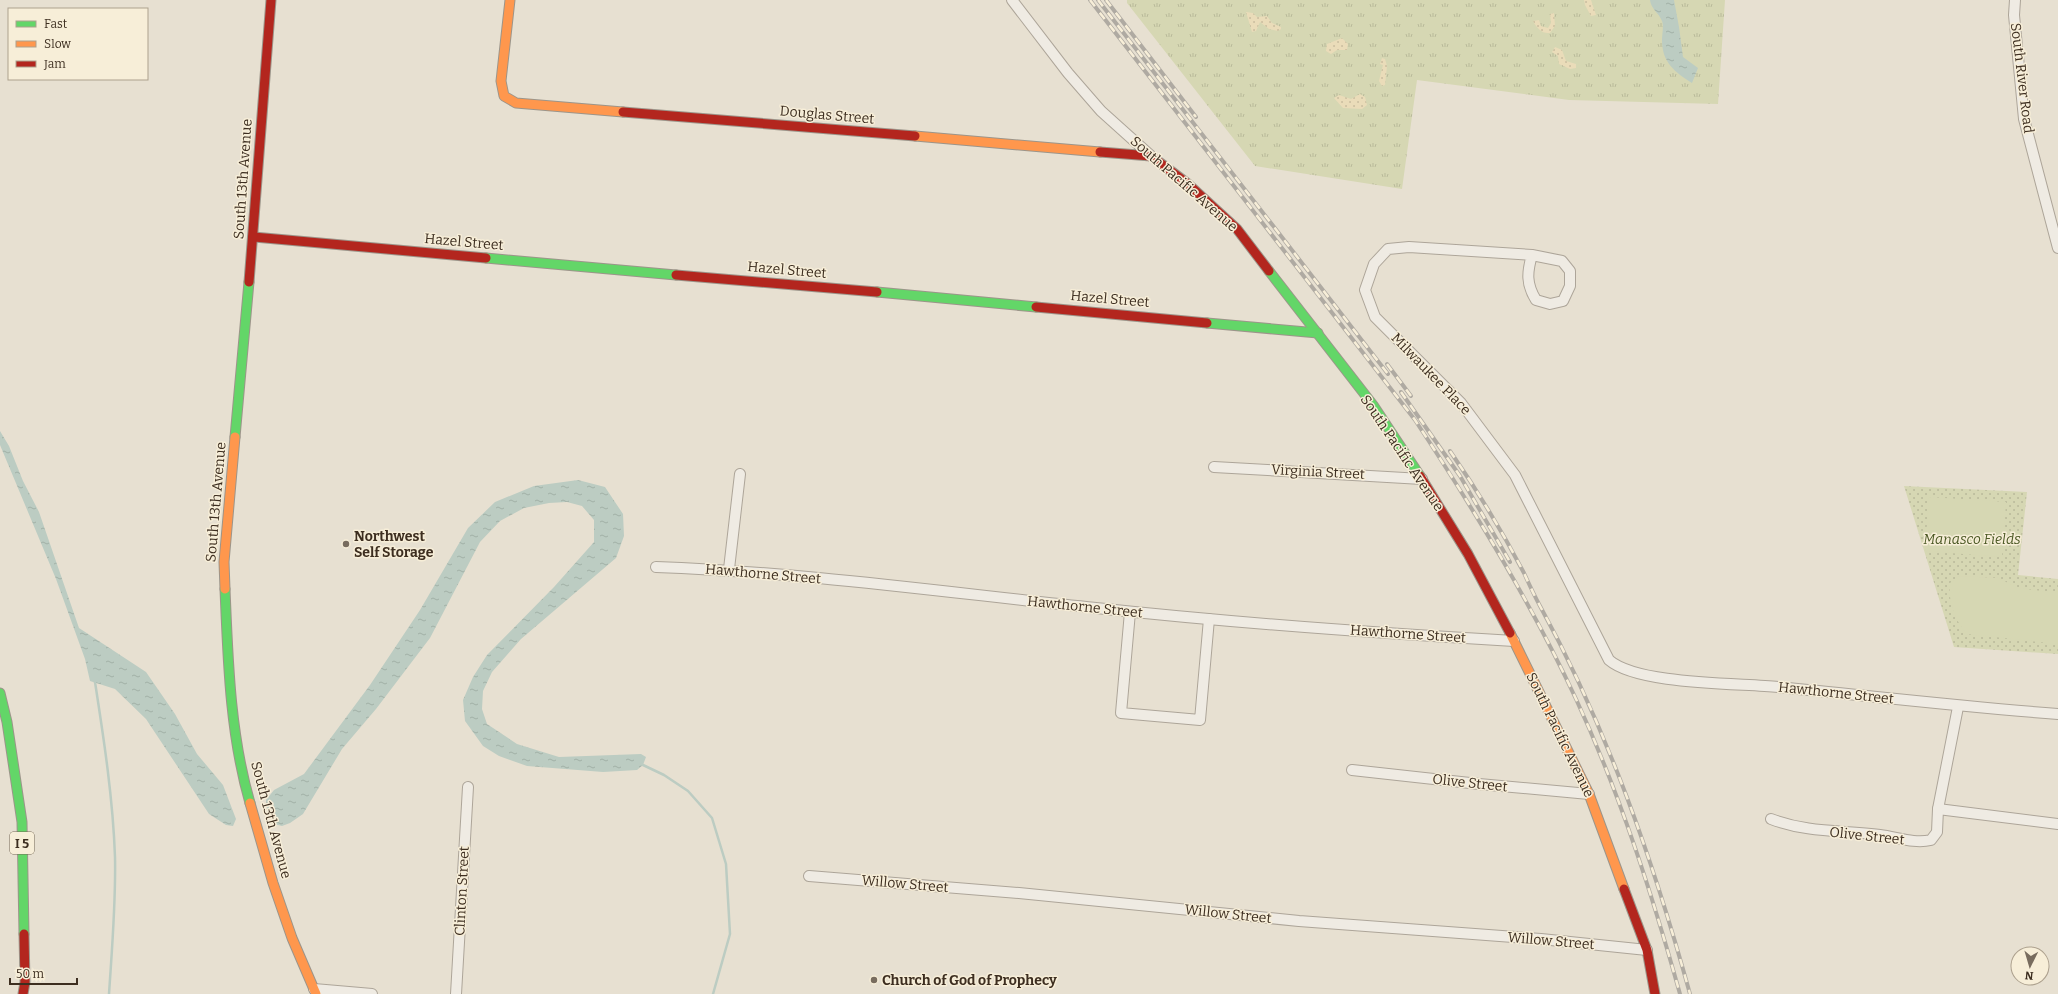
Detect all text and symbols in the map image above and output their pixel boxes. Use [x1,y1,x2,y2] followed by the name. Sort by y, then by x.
[8,8,148,80] legend
[44,17,68,31] text: Fast
[2007,22,2037,134] street label: South River Road
[44,37,71,51] text: Slow
[43,57,66,71] text: Jam
[779,102,875,128] street label: Douglas Street
[230,118,256,240] street label: South 13th Avenue
[1127,133,1241,235] street label: South Pacific Avenue
[424,230,504,254] street label: Hazel Street
[747,258,827,282] street label: Hazel Street
[1070,287,1150,311] street label: Hazel Street
[1388,329,1474,419] street label: Milwaukee Place
[1357,392,1447,514] street label: South Pacific Avenue
[202,441,230,563] street label: South 13th Avenue
[1271,461,1365,483] street label: Virginia Street
[354,528,434,561] place label: Northwest Self Storage
[1923,531,2021,548] park label: Manasco Fields
[341,539,351,549] marker: Northwest Self Storage
[704,560,822,588] street label: Hawthorne Street
[1026,592,1144,622] street label: Hawthorne Street
[1350,621,1466,647] street label: Hawthorne Street
[1522,670,1598,800] street label: South Pacific Avenue
[1777,678,1895,708] street label: Hawthorne Street
[247,760,295,880] street label: South 13th Avenue
[1432,771,1508,795] street label: Olive Street
[1829,824,1905,848] street label: Olive Street
[10,832,34,854] road number: I 5
[451,846,473,936] street label: Clinton Street
[861,872,949,896] street label: Willow Street
[1184,901,1272,927] street label: Willow Street
[1507,929,1595,953] street label: Willow Street
[2010,946,2050,986] north arrow
[10,960,77,986] scale bar
[16,967,45,981] text: 50 m
[2024,969,2034,982] text: N
[882,972,1057,989] place label: Church of God of Prophecy
[869,975,879,985] marker: Church of God of Prophecy

